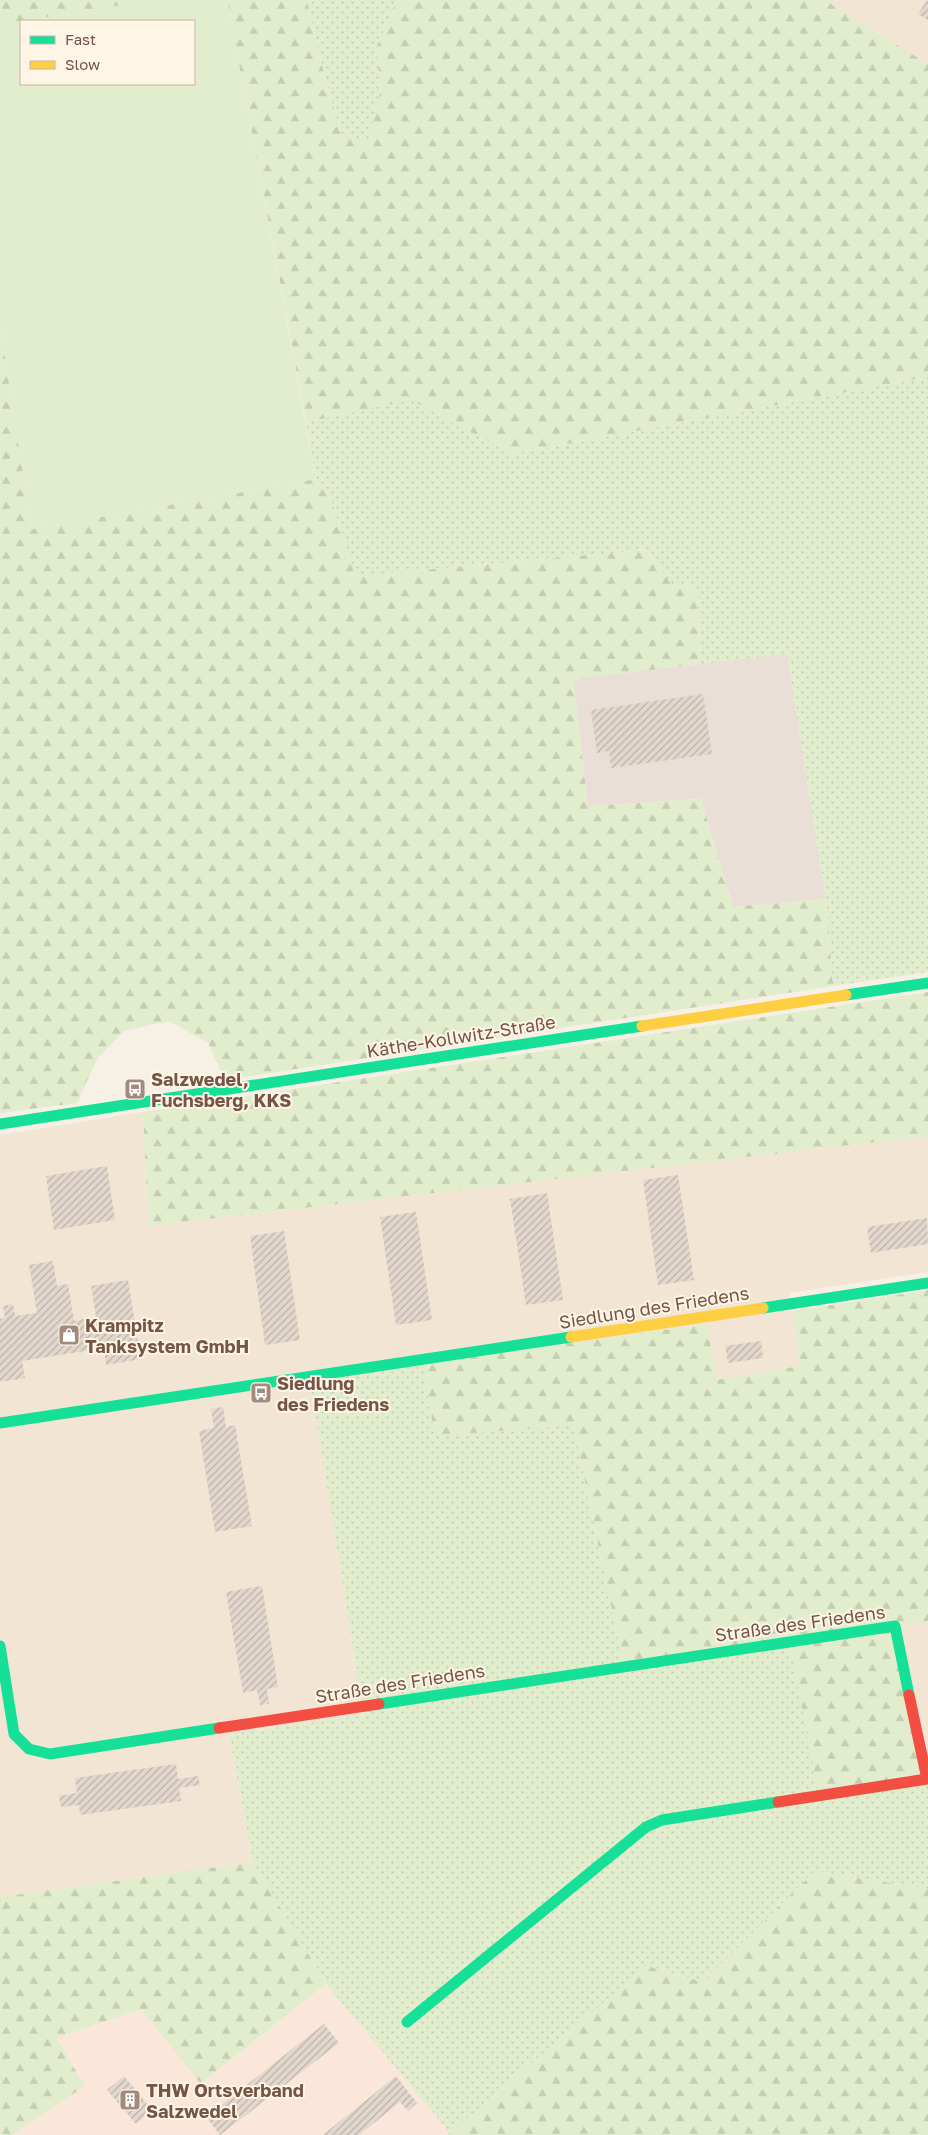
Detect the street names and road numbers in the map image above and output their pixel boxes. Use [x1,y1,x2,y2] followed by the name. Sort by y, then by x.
[365,1010,557,1062] street label: Käthe-Kollwitz-Straße
[558,1281,750,1333] street label: Siedlung des Friedens
[714,1600,886,1646] street label: Straße des Friedens
[314,1659,486,1707] street label: Straße des Friedens

